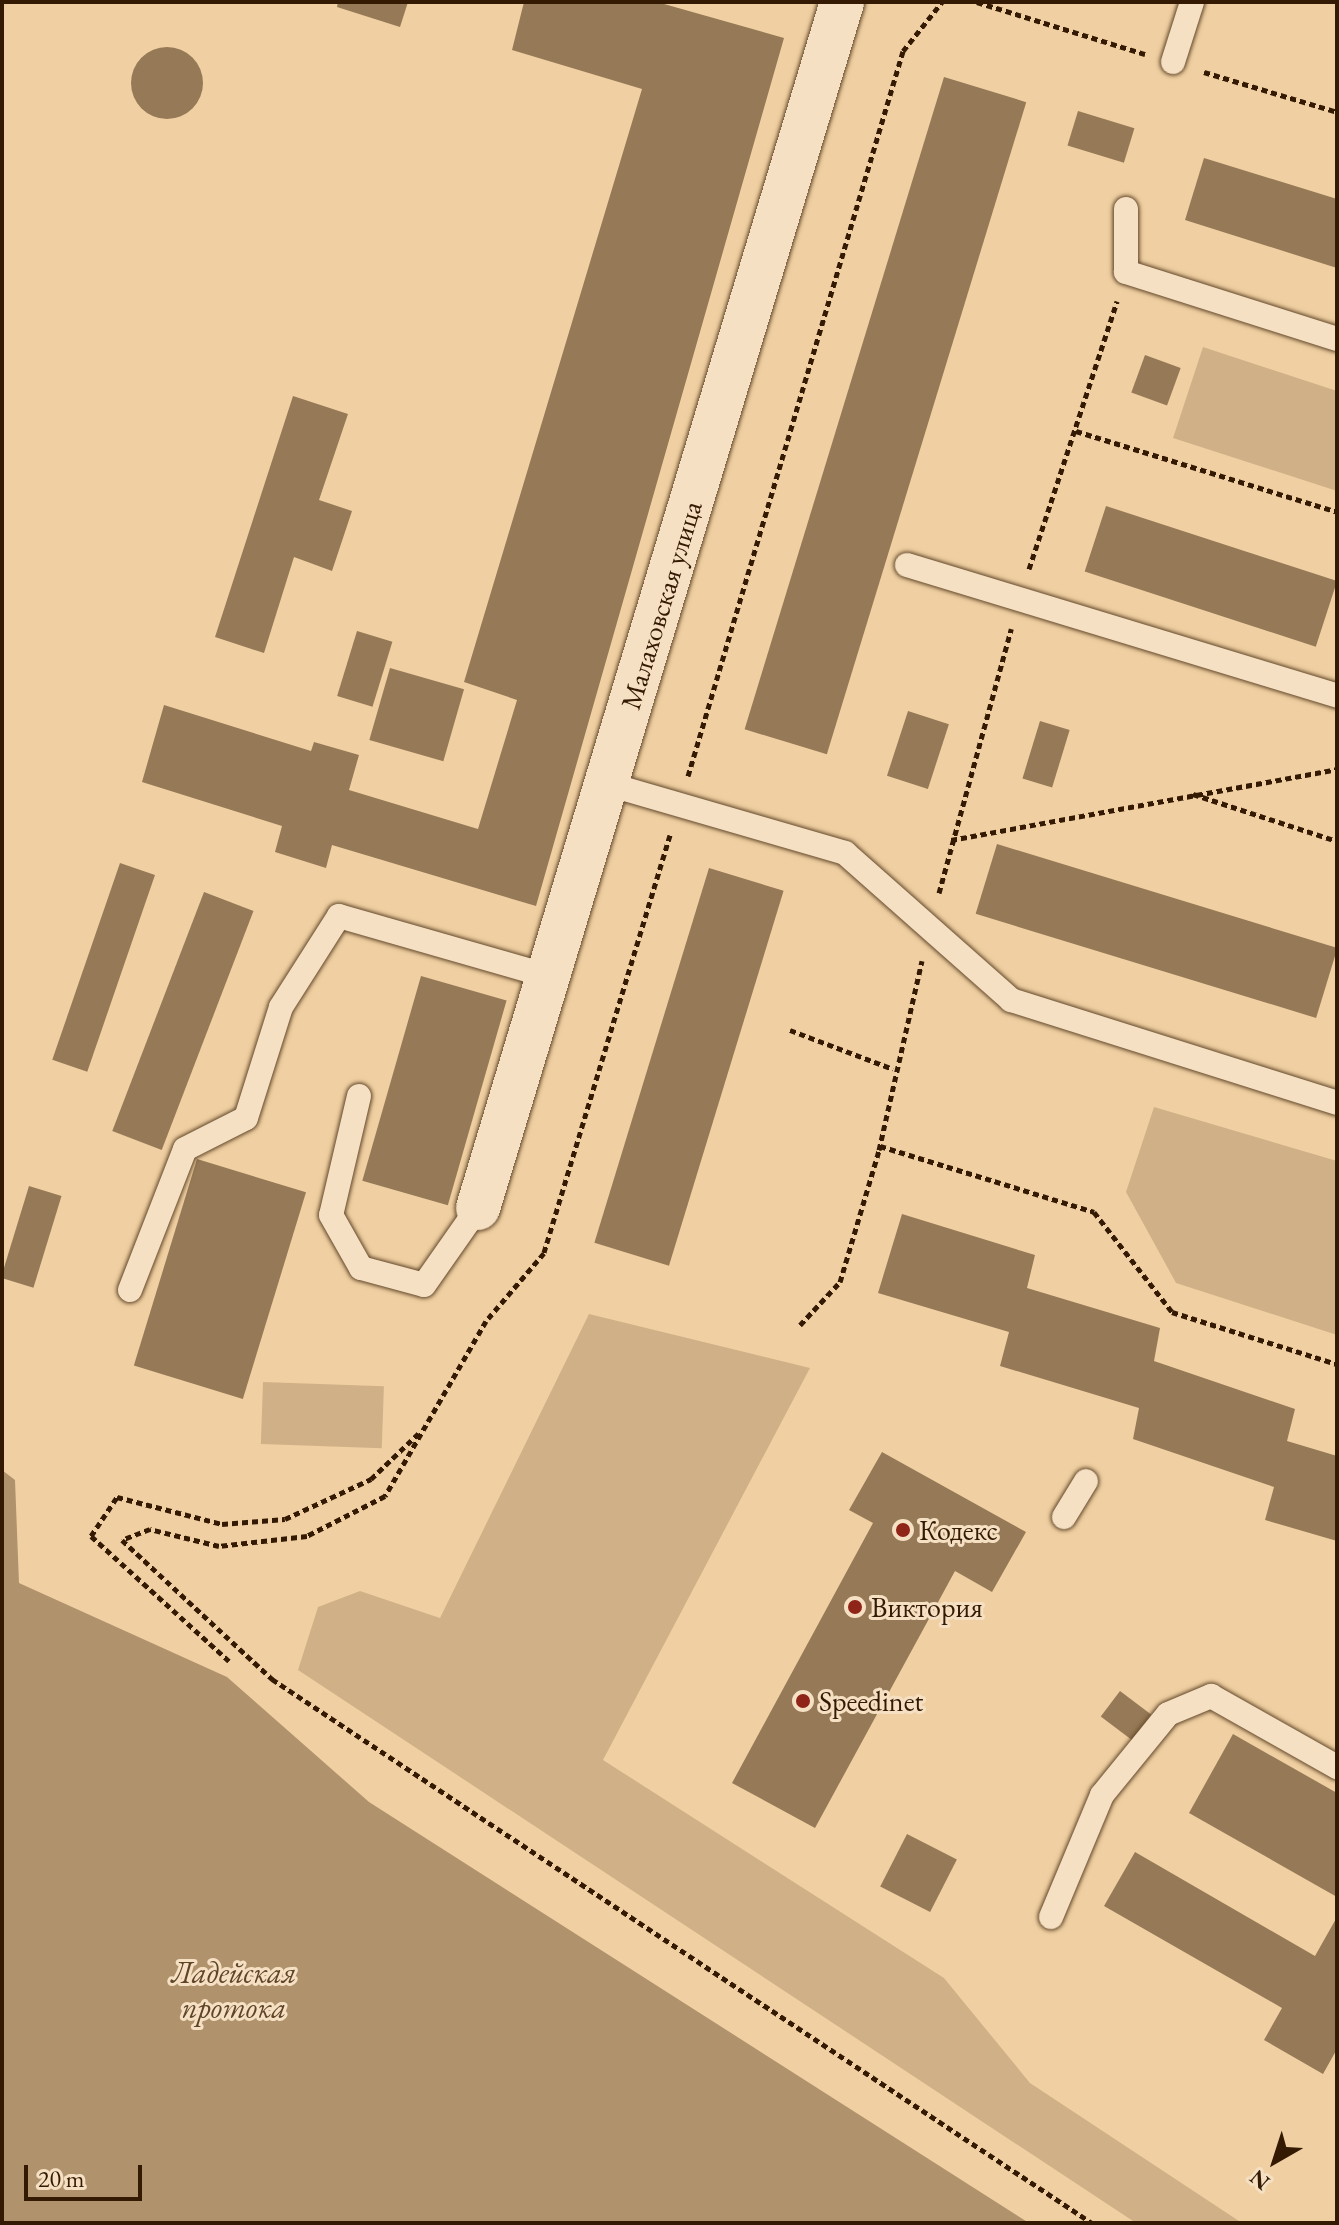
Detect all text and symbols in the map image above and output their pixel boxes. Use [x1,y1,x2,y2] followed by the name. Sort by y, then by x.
[613,497,709,713] street label: Малаховская улица
[919,1513,998,1547] place label: Кодекс
[894,1521,912,1539] marker: Кодекс
[871,1590,983,1624] place label: Виктория
[846,1598,864,1616] marker: Виктория
[819,1684,923,1718] place label: Speedinet
[794,1692,812,1710] marker: Speedinet
[172,1955,296,2026] water label: Ладейская протока
[1235,2121,1315,2201] north arrow
[28,2149,146,2199] scale bar
[38,2163,85,2194] text: 20 m
[1244,2163,1276,2197] text: N

